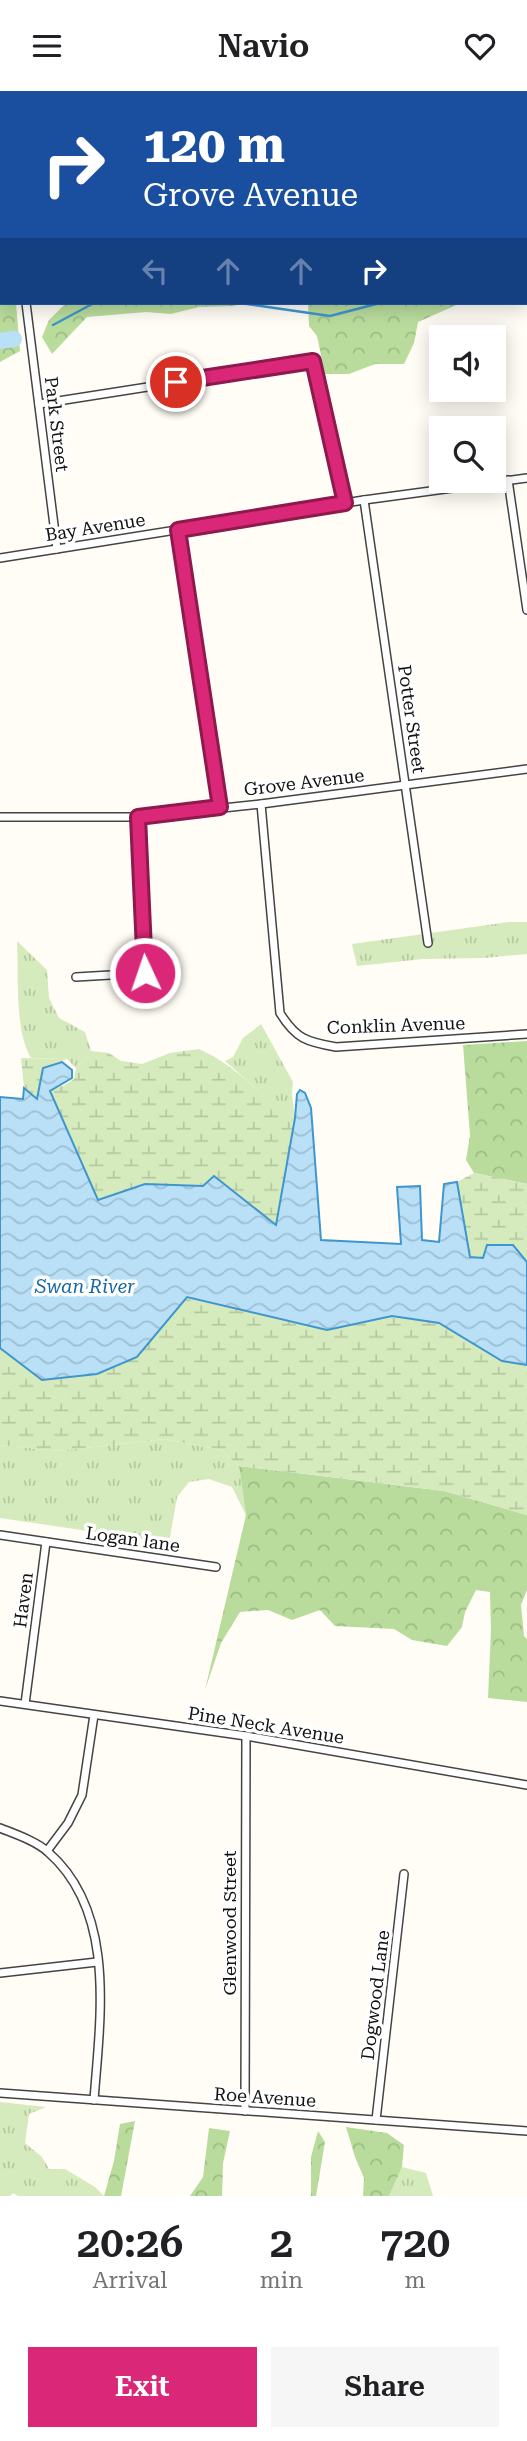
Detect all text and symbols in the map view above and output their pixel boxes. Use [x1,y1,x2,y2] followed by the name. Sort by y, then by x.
[28,27,66,65] icon: menu
[218,27,309,65] text: Navio
[461,27,499,65] icon: heart
[143,117,285,174] text: 120 m
[28,119,119,210] icon: right
[143,176,358,214] text: Grove Avenue
[136,252,174,290] icon: left
[209,252,247,290] icon: ahead
[282,252,320,290] icon: ahead
[355,252,393,290] icon: right
[429,325,506,493] map controls
[429,325,506,402] button: sound
[146,352,206,412] pin
[157,363,195,401] icon: arrive
[41,375,73,473] street label: Park Street
[429,416,506,493] button: search
[43,509,147,545] street label: Bay Avenue
[394,664,430,775] street label: Potter Street
[243,764,365,800] street label: Grove Avenue
[108,936,182,1010] position arrow
[326,1012,466,1038] street label: Conklin Avenue
[34,1275,135,1298] water label: Swan River
[85,1522,182,1556] street label: Logan lane
[9,1571,37,1629] street label: Haven
[186,1702,346,1748] street label: Pine Neck Avenue
[219,1850,240,1996] street label: Glenwood Street
[357,1929,393,2061] street label: Dogwood Lane
[213,2083,317,2111] street label: Roe Avenue
[77,2218,183,2267] text: 20:26
[270,2218,293,2267] text: 2
[380,2218,450,2267] text: 720
[93,2267,167,2294] text: Arrival
[260,2267,303,2294] text: min
[404,2267,425,2294] text: m
[28,2347,257,2427] button: Exit
[271,2347,499,2427] button: Share

